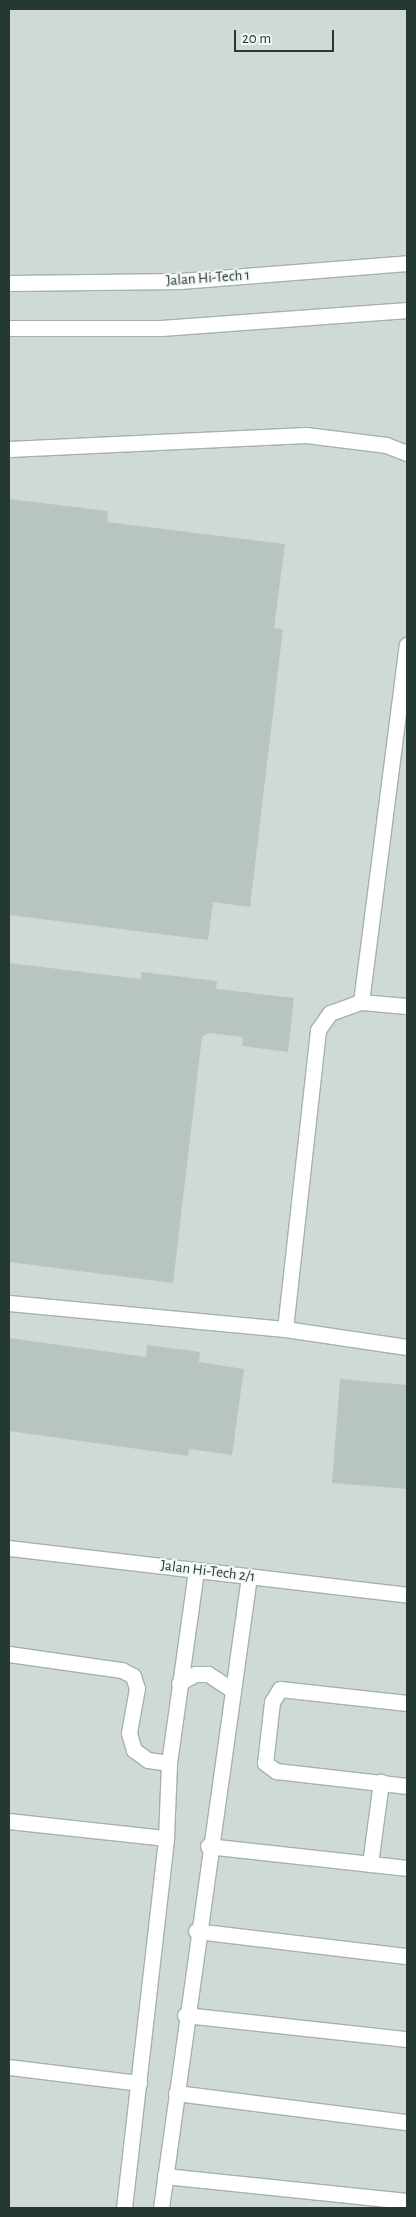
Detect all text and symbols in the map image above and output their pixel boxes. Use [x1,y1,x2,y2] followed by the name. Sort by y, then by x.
[236,20,336,52] scale bar
[242,31,271,46] text: 20 m
[166,266,250,290] street label: Jalan Hi-Tech 1
[160,1556,256,1586] street label: Jalan Hi-Tech 2/1

